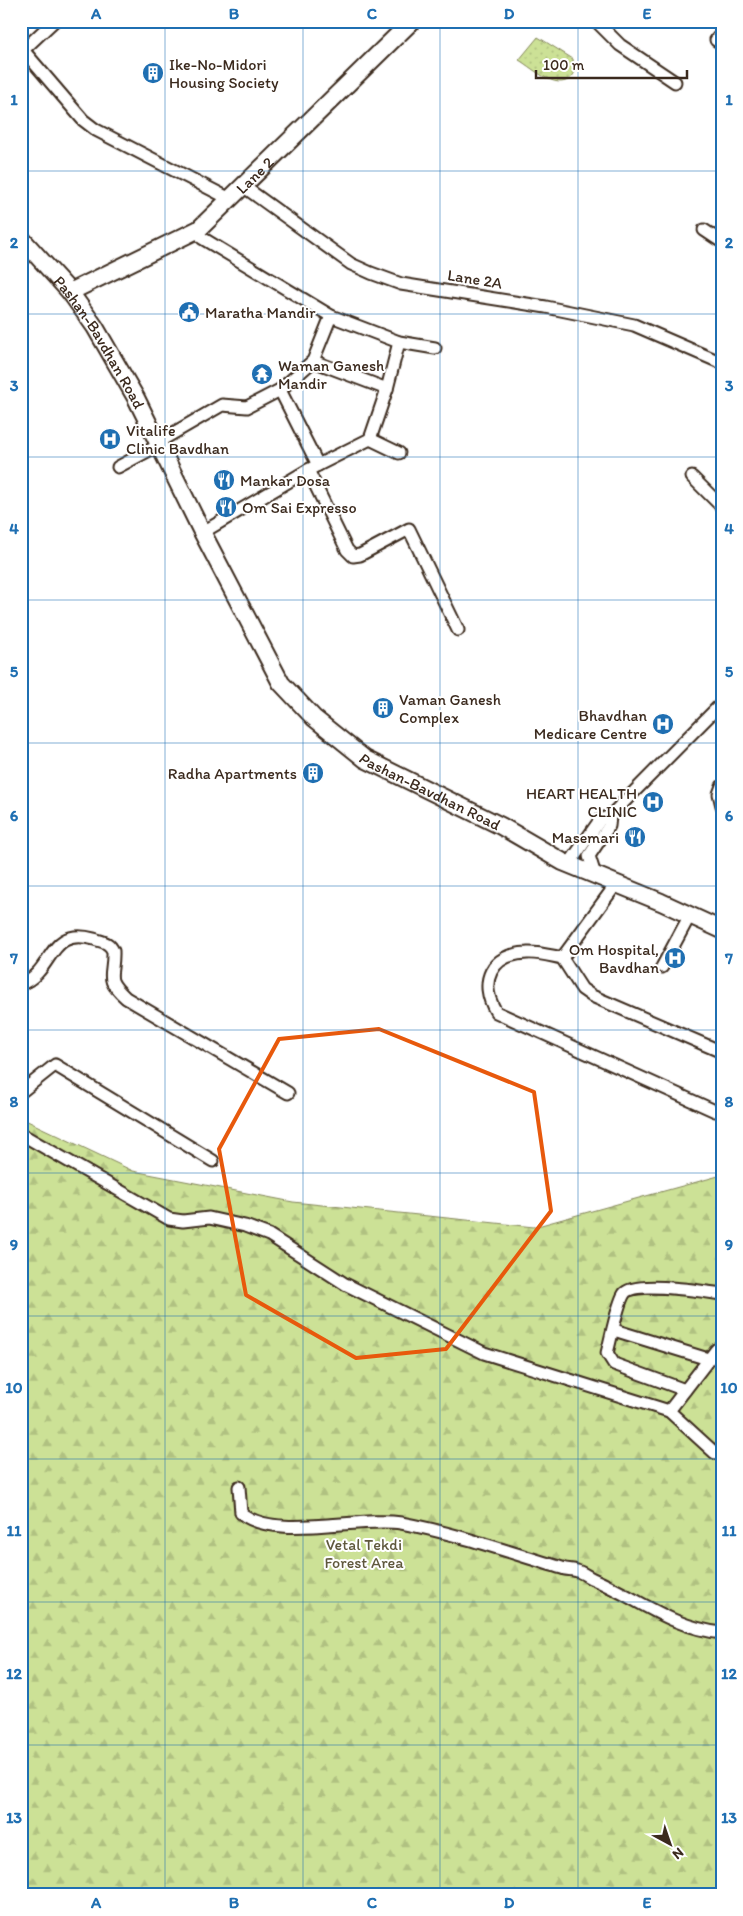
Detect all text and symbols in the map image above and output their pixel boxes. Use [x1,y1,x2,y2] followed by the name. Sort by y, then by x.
[90,4,102,23] text: A
[229,4,240,23] text: B
[367,4,378,23] text: C
[504,4,515,23] text: D
[643,4,652,23] text: E
[536,48,687,80] scale bar
[169,55,279,92] place label: Ike-No-Midori Housing Society
[543,56,585,74] text: 100 m
[141,61,165,85] building icon: Ike-No-Midori Housing Society
[10,90,18,109] text: 1
[725,90,733,109] text: 1
[232,152,278,197] street label: Lane 2
[10,233,19,252] text: 2
[725,233,734,252] text: 2
[446,265,504,293] street label: Lane 2A
[50,271,149,412] street label: Pashan-Bavdhan Road
[177,300,201,324] public building icon: Maratha Mandir
[205,303,316,322] place label: Maratha Mandir
[278,356,384,393] place label: Waman Ganesh Mandir
[250,362,274,386] temple icon: Waman Ganesh Mandir
[10,376,19,395] text: 3
[725,376,734,395] text: 3
[126,421,229,458] place label: Vitalife Clinic Bavdhan
[98,427,122,451] hospital icon: Vitalife Clinic Bavdhan
[212,468,236,492] restaurant icon: Mankar Dosa
[240,471,331,490] place label: Mankar Dosa
[214,495,238,519] restaurant icon: Om Sai Expresso
[242,498,357,517] place label: Om Sai Expresso
[9,519,19,538] text: 4
[724,519,734,538] text: 4
[10,662,19,681] text: 5
[725,662,734,681] text: 5
[399,690,501,727] place label: Vaman Ganesh Complex
[371,696,395,720] building icon: Vaman Ganesh Complex
[534,706,647,743] place label: Bhavdhan Medicare Centre
[651,712,675,736] hospital icon: Bhavdhan Medicare Centre
[356,749,504,834] street label: Pashan-Bavdhan Road
[301,761,325,785] building icon: Radha Apartments
[168,764,297,783] place label: Radha Apartments
[526,784,637,821] place label: HEART HEALTH CLINIC
[641,790,665,814] hospital icon: HEART HEALTH CLINIC
[10,806,19,825] text: 6
[725,806,734,825] text: 6
[623,825,647,849] restaurant icon: Masemari
[552,828,619,847] place label: Masemari
[569,940,659,977] place label: Om Hospital, Bavdhan
[663,946,687,970] hospital icon: Om Hospital, Bavdhan
[9,949,18,968] text: 7
[724,949,733,968] text: 7
[10,1092,19,1111] text: 8
[725,1092,734,1111] text: 8
[10,1235,18,1254] text: 9
[725,1235,733,1254] text: 9
[5,1378,23,1397] text: 10
[720,1378,738,1397] text: 10
[7,1521,22,1540] text: 11
[722,1521,737,1540] text: 11
[324,1535,404,1572] park label: Vetal Tekdi Forest Area
[6,1664,23,1683] text: 12
[721,1664,738,1683] text: 12
[6,1808,22,1827] text: 13
[721,1808,737,1827] text: 13
[646,1818,696,1868] north arrow
[669,1844,687,1863] text: N
[90,1893,102,1912] text: A
[229,1893,240,1912] text: B
[367,1893,378,1912] text: C
[504,1893,515,1912] text: D
[643,1893,652,1912] text: E

